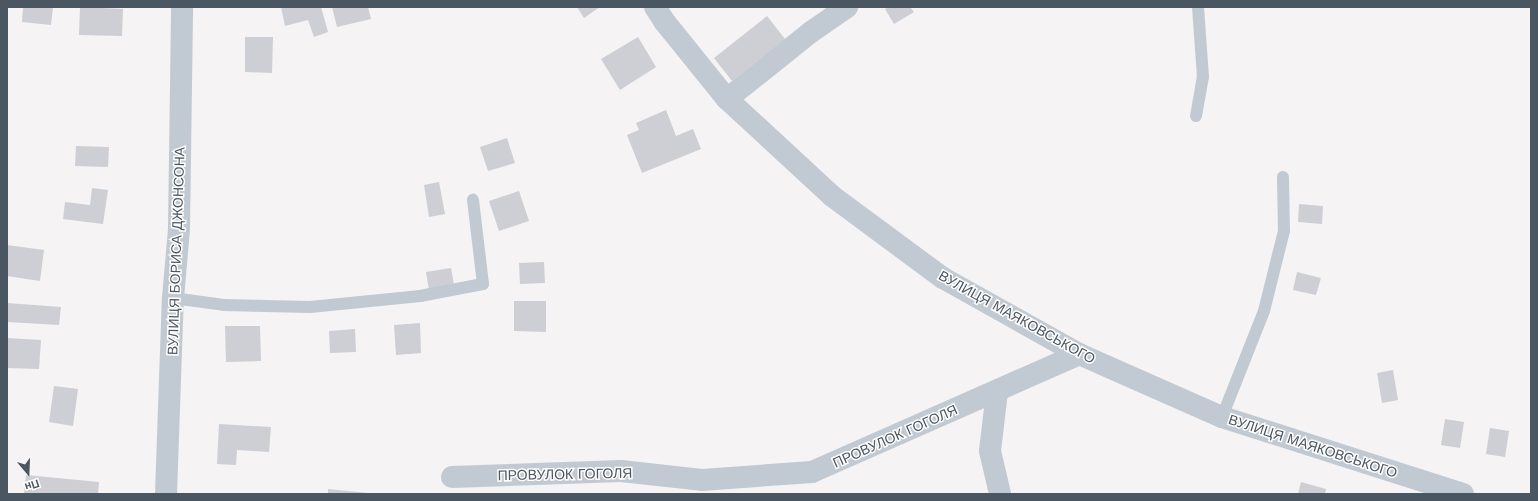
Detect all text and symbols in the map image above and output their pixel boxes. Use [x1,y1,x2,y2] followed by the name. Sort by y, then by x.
[164,147,188,355] street label: ВУЛИЦЯ БОРИСА ДЖОНСОНА
[936,267,1098,367] street label: ВУЛИЦЯ МАЯКОВСЬКОГО
[830,401,960,471] street label: ПРОВУЛОК ГОГОЛЯ
[1226,411,1400,481] street label: ВУЛИЦЯ МАЯКОВСЬКОГО
[8,453,48,493] north arrow
[497,464,633,484] street label: ПРОВУЛОК ГОГОЛЯ
[23,476,41,493] text: Пн

